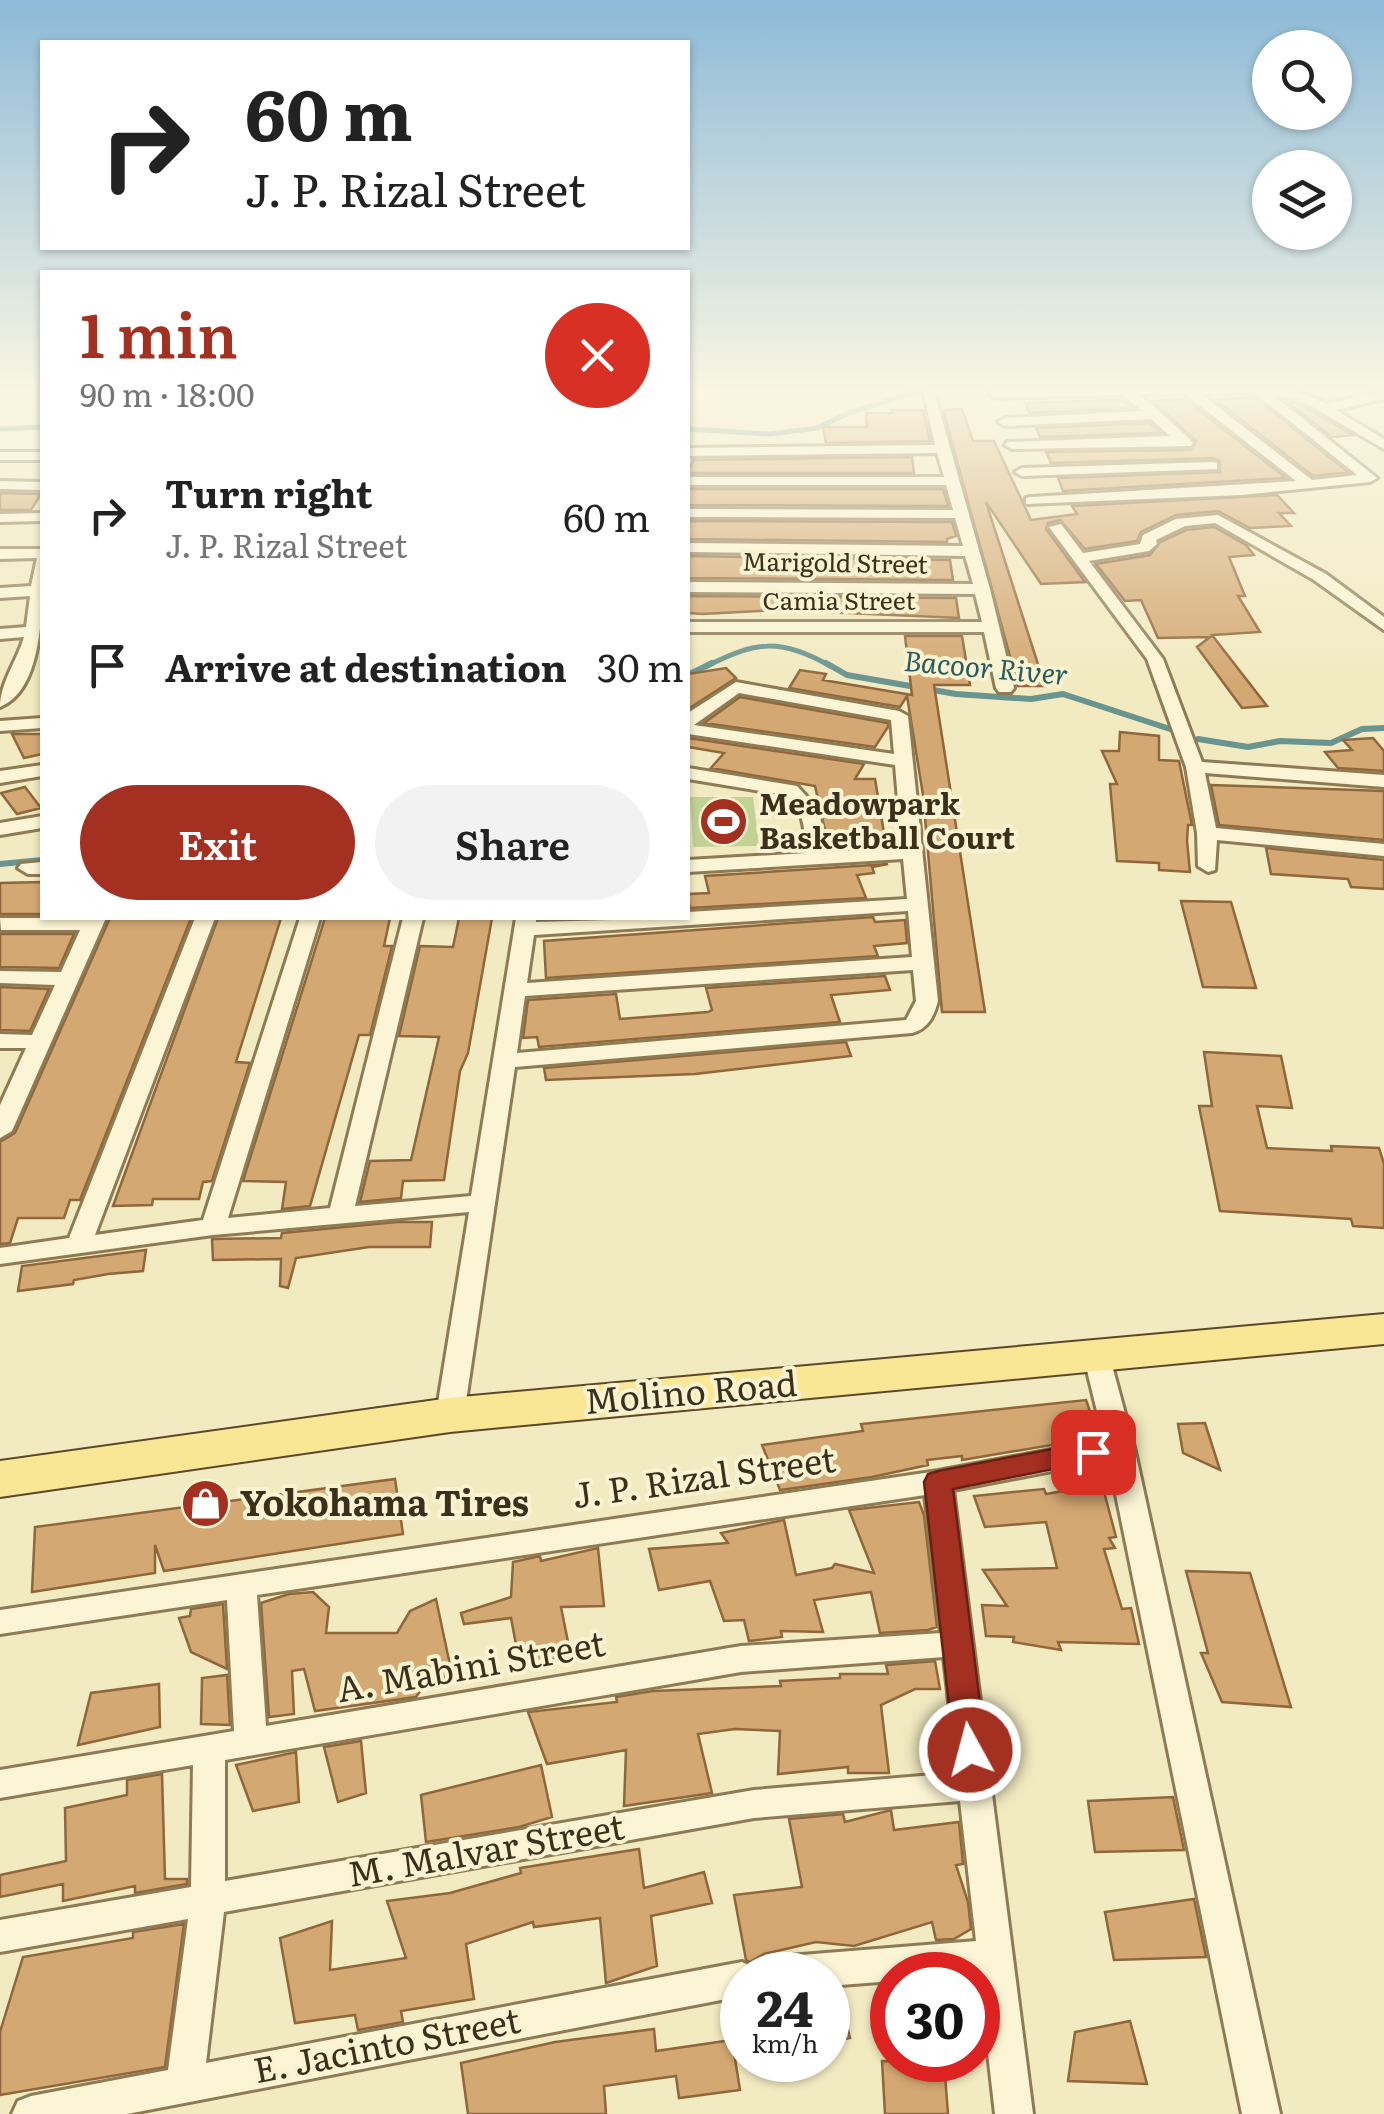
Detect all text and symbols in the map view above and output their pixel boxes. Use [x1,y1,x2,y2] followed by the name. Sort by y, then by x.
[1252,30,1352,250] map controls
[1252,30,1352,130] button: search
[245,59,413,163] text: 60 m
[80,80,210,210] icon: right
[1252,150,1352,250] button: layers
[245,154,586,221] text: J. P. Rizal Street
[80,287,238,376] text: 1 min
[545,303,650,408] button: close
[80,369,254,417] text: 90 m · 18:00
[165,463,372,520] text: Turn right
[563,487,650,544] text: 60 m
[80,488,135,543] icon: right
[165,520,407,568] text: J. P. Rizal Street
[742,541,928,582] street label: Marigold Street
[762,581,916,618] street label: Camia Street
[165,637,567,694] text: Arrive at destination
[597,637,684,694] text: 30 m
[80,638,135,693] icon: arrive
[902,638,1070,694] water label: Bacoor River
[759,780,1016,858] place label: Meadowpark Basketball Court
[80,785,355,900] button: Exit
[375,785,650,900] button: Share
[698,796,750,848] sports icon: Meadowpark Basketball Court
[582,1355,799,1425] street label: Molino Road
[1051,1410,1136,1495] pin
[1066,1425,1121,1480] icon: arrive
[569,1431,838,1519] street label: J. P. Rizal Street
[240,1475,529,1527] place label: Yokohama Tires
[179,1478,231,1530] shop icon: Yokohama Tires
[332,1615,609,1713] street label: A. Mabini Street
[918,1698,1022,1802] position arrow
[343,1798,628,1898] street label: M. Malvar Street
[870,1952,1000,2082] speed limit sign: 30
[756,1968,813,2042] text: 24
[249,1992,524,2094] street label: E. Jacinto Street
[752,2024,818,2061] text: km/h

